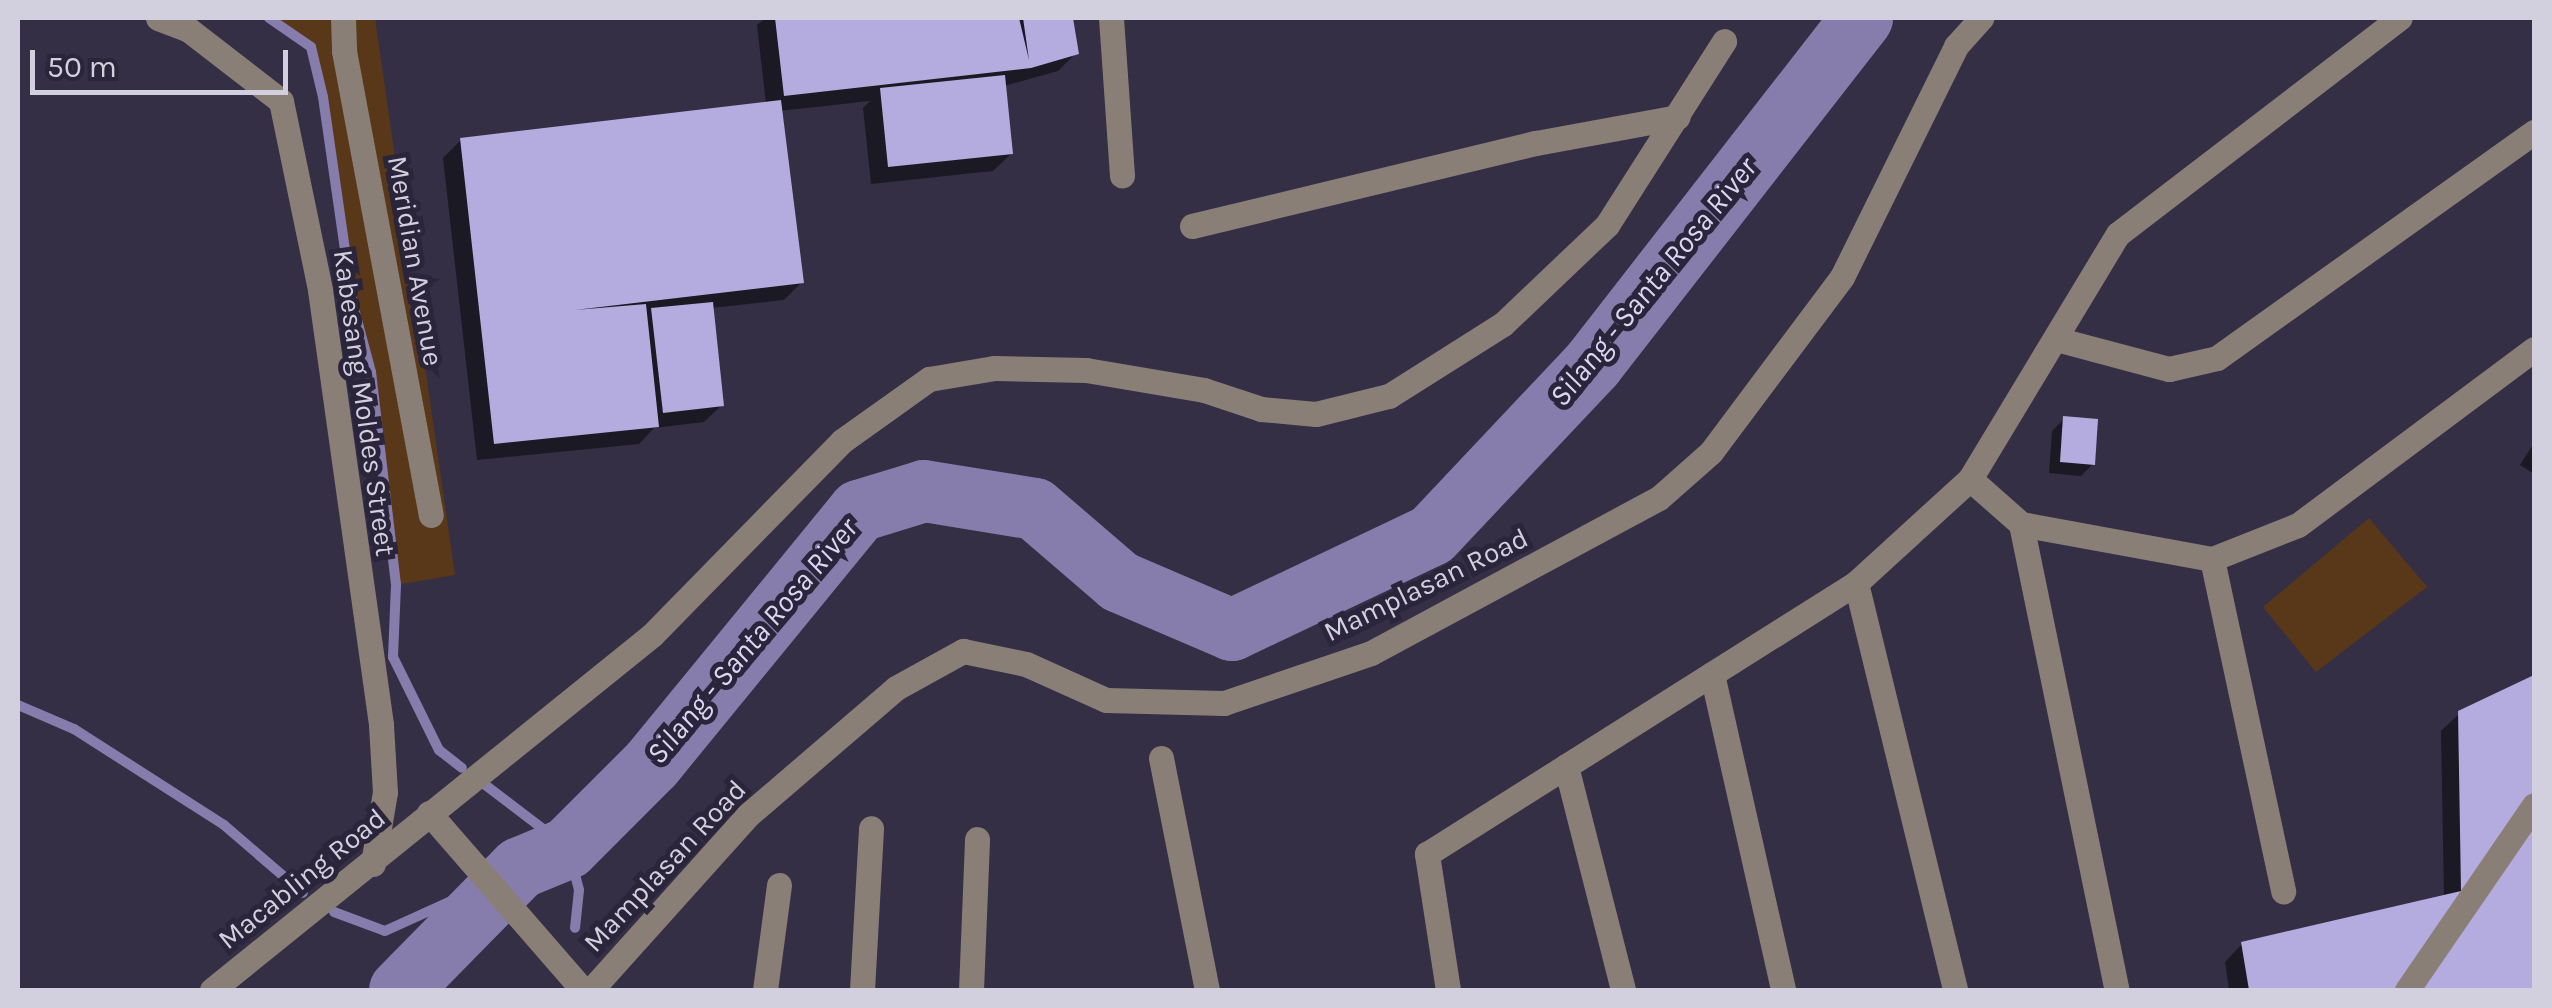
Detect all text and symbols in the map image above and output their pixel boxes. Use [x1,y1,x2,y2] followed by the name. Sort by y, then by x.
[35,30,292,92] scale bar
[47,49,117,85] text: 50 m
[1542,150,1764,414] water label: Silang - Santa Rosa River
[380,153,450,369] street label: Meridian Avenue
[326,248,402,558] street label: Kabesang Moldes Street
[639,511,865,771] water label: Silang - Santa Rosa River
[1318,521,1534,649] street label: Mamplasan Road
[577,773,753,959] street label: Mamplasan Road
[212,801,392,957] street label: Macabling Road

